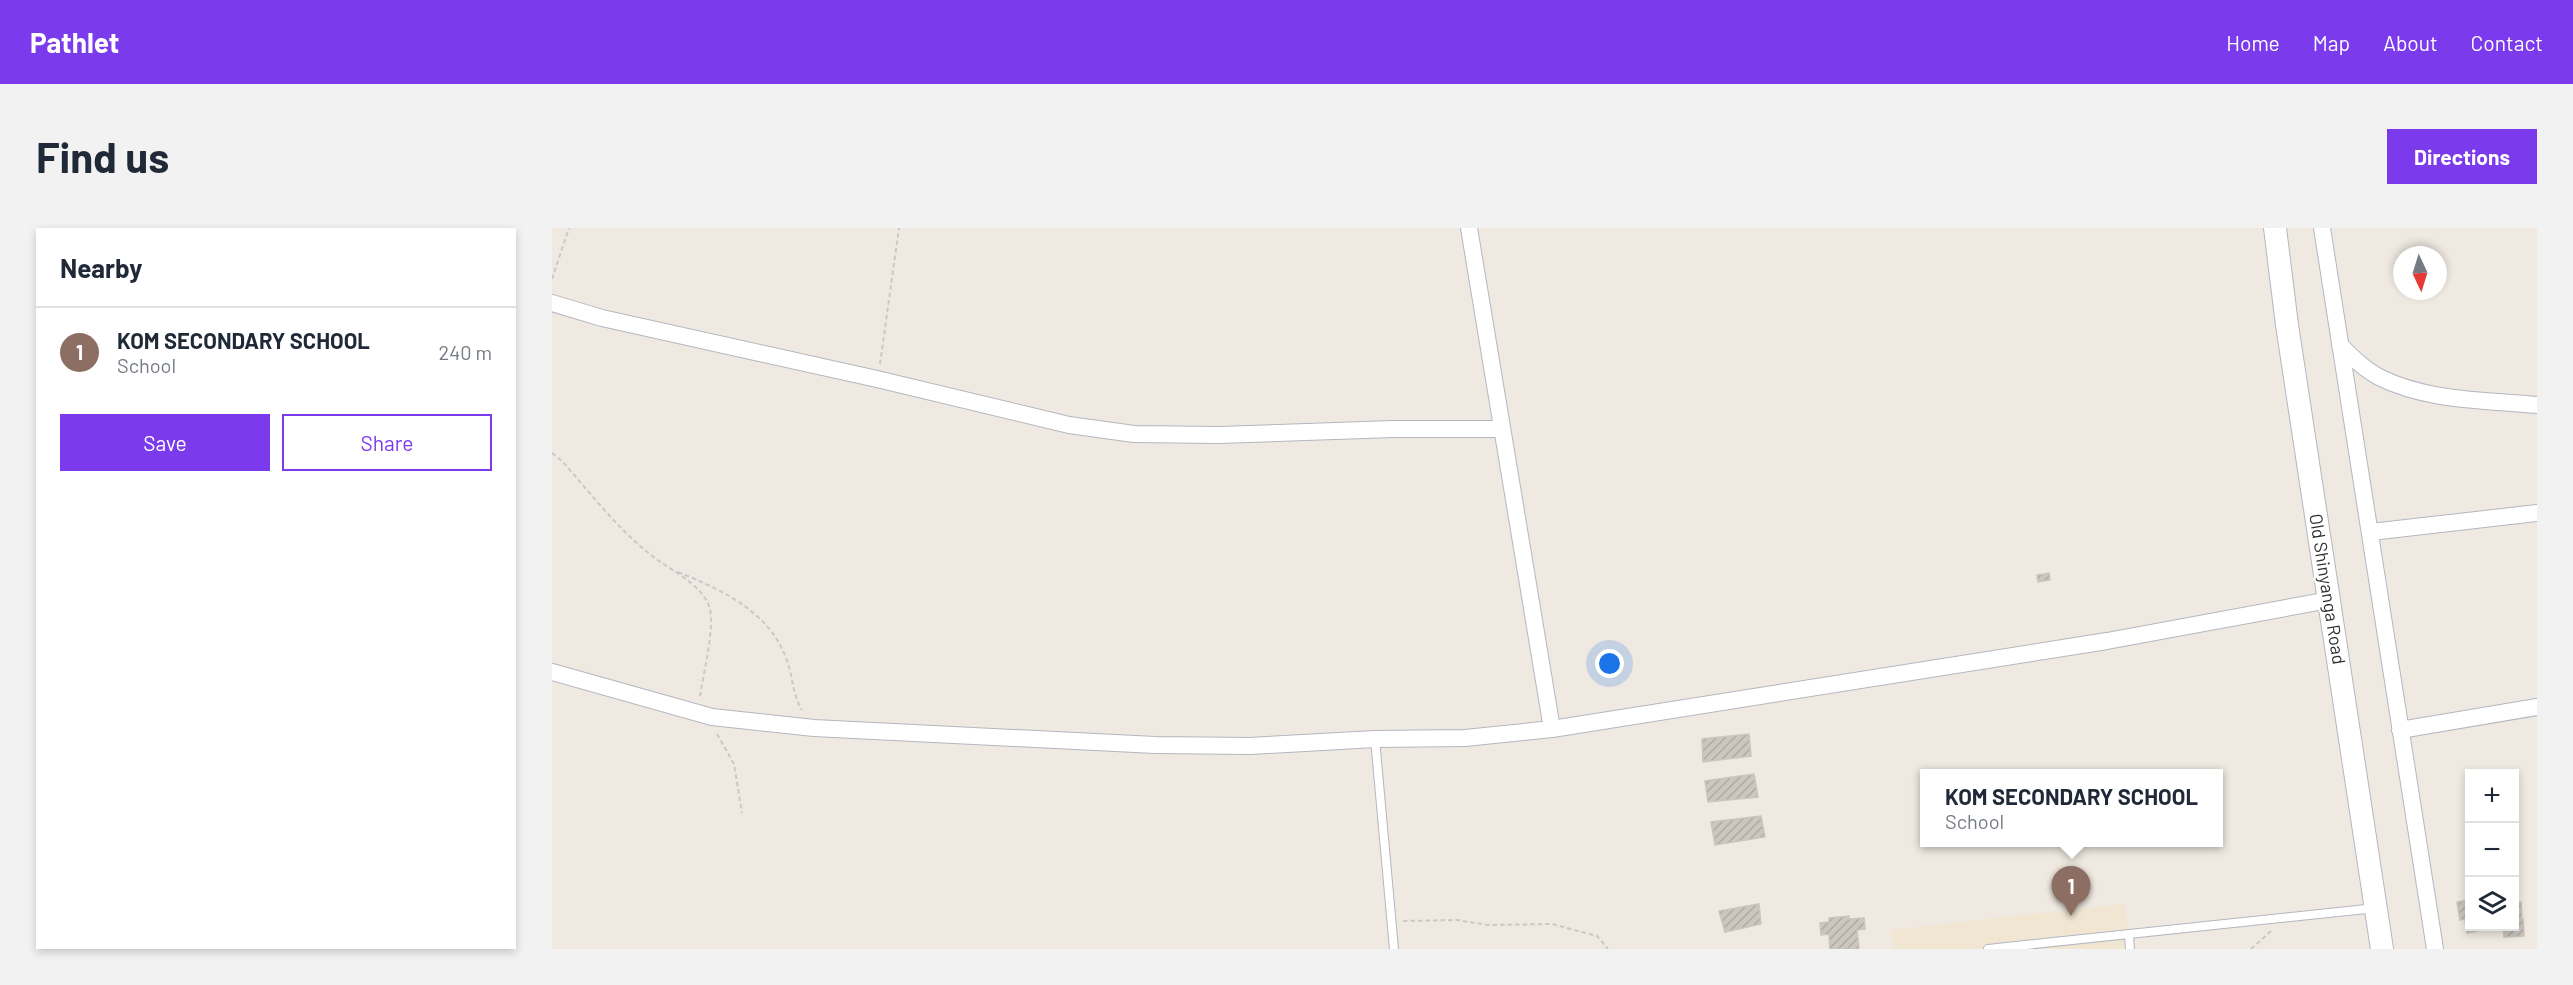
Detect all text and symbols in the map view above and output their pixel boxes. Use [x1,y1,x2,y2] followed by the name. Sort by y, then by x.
[30,25,119,59] text: Pathlet
[2226,30,2280,55] text: Home
[2313,30,2350,55] text: Map
[2383,30,2438,55] text: About
[2471,30,2543,55] text: Contact
[2387,129,2537,184] button: Directions
[36,131,169,181] text: Find us
[2393,246,2447,300] north arrow
[60,252,142,283] text: Nearby
[117,327,370,353] text: KOM SECONDARY SCHOOL
[76,340,83,364] text: 1
[438,340,492,364] text: 240 m
[117,353,176,377] text: School
[60,414,270,471] button: Save
[282,414,492,471] button: Share
[2305,512,2351,666] street label: Old Shinyanga Road
[1595,649,1624,678] your location
[1920,769,2223,847] popup
[2465,769,2519,931] map controls
[2465,769,2519,823] button: +
[1945,783,2198,809] text: KOM SECONDARY SCHOOL
[1945,809,2004,833] text: School
[2465,823,2519,877] button: −
[2052,866,2090,916] pin: 1
[2465,877,2519,931] button: layers

